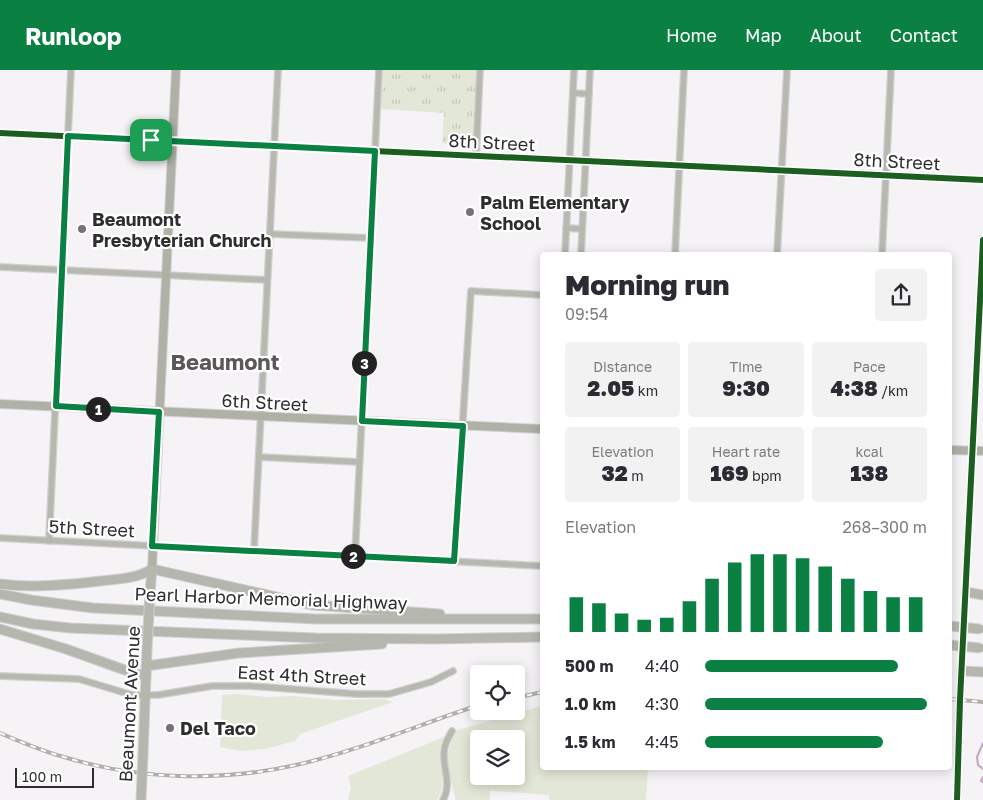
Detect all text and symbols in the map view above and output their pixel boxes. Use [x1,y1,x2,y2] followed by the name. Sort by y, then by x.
[25,21,122,50] text: Runloop
[666,24,717,46] text: Home
[745,24,782,46] text: Map
[810,24,862,46] text: About
[890,24,958,46] text: Contact
[130,119,172,161] pin
[137,126,165,154] icon: arrive
[448,129,536,155] street label: 8th Street
[853,148,941,174] street label: 8th Street
[480,191,630,234] place label: Palm Elementary School
[464,206,476,218] marker: Palm Elementary School
[92,208,271,251] place label: Beaumont Presbyterian Church
[76,223,88,235] marker: Beaumont Presbyterian Church
[565,268,729,301] text: Morning run
[875,269,927,321] button: share
[565,304,608,324] text: 09:54
[171,348,280,375] district label: Beaumont
[352,350,376,376] pin: 3
[360,355,369,372] text: 3
[593,358,652,375] text: Distance
[730,358,762,375] text: Time
[853,358,886,375] text: Pace
[587,375,634,401] text: 2.05
[722,375,770,401] text: 9:30
[830,375,878,401] text: 4:38
[634,382,658,399] text: km
[878,382,908,399] text: /km
[221,389,309,415] street label: 6th Street
[86,396,110,422] pin: 1
[95,401,102,418] text: 1
[592,443,654,460] text: Elevation
[712,443,780,460] text: Heart rate
[856,443,883,460] text: kcal
[602,460,628,486] text: 32
[710,460,749,486] text: 169
[850,460,888,486] text: 138
[628,467,644,484] text: m
[749,467,782,484] text: bpm
[48,515,136,541] street label: 5th Street
[565,517,636,537] text: Elevation
[842,517,927,537] text: 268–300 m
[340,544,366,568] pin: 2
[349,548,358,565] text: 2
[134,582,408,614] street label: Pearl Harbor Memorial Highway
[114,625,144,783] street label: Beaumont Avenue
[565,656,614,676] text: 500 m
[645,656,679,676] text: 4:40
[237,661,367,689] street label: East 4th Street
[470,665,525,785] map controls
[470,665,525,720] button: locate
[565,694,616,714] text: 1.0 km
[645,694,679,714] text: 4:30
[180,717,256,739] place label: Del Taco
[164,722,176,734] marker: Del Taco
[470,730,525,785] button: layers
[565,732,615,752] text: 1.5 km
[645,732,679,752] text: 4:45
[15,765,94,788] scale bar
[22,768,62,785] text: 100 m

